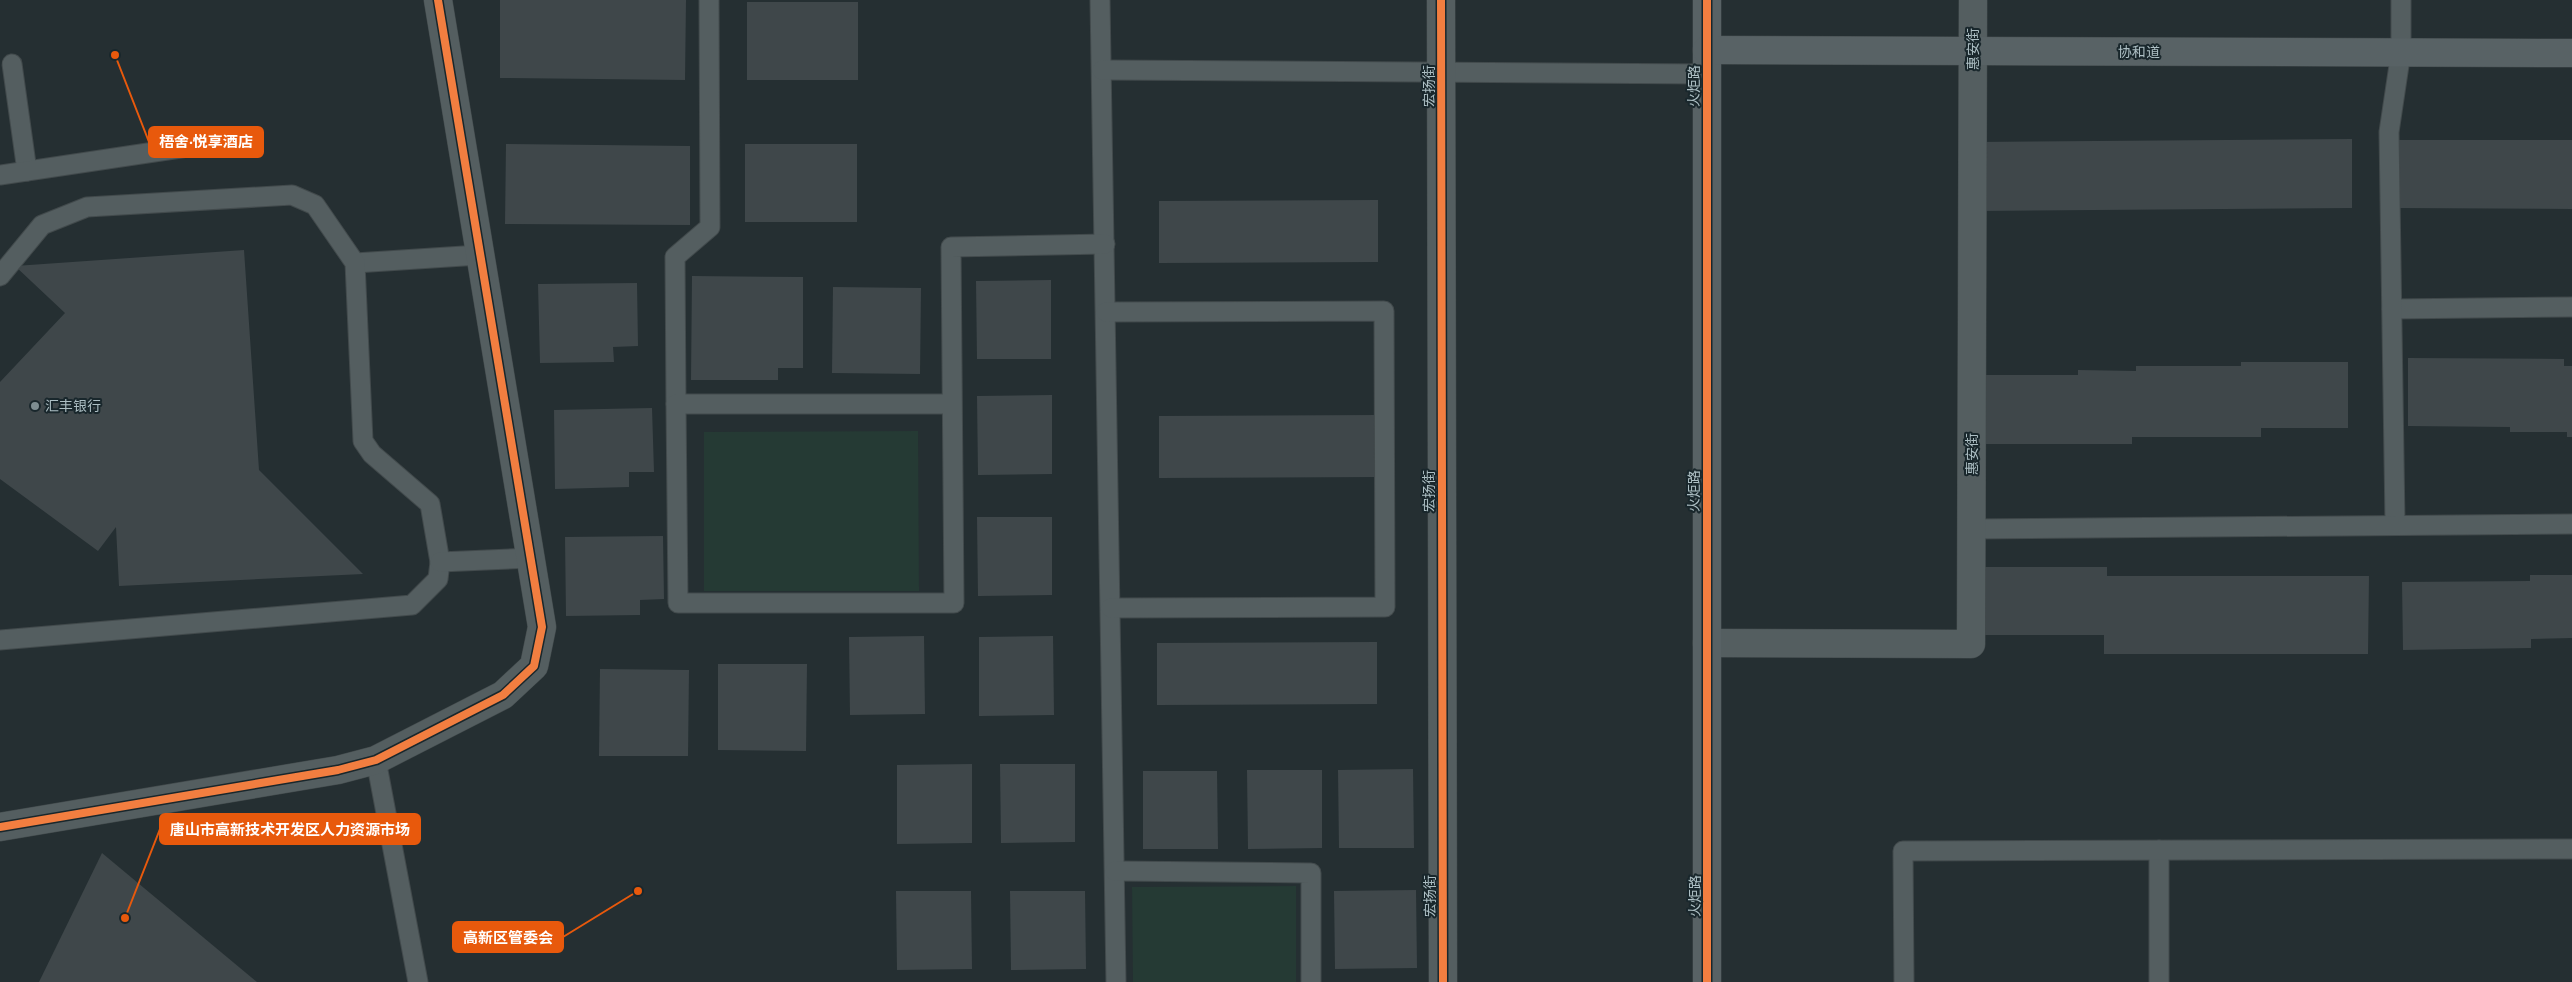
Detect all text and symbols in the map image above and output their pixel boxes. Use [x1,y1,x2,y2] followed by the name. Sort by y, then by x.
[1964,28,1981,70] street label: 惠安街
[2118,43,2160,60] street label: 协和道
[1420,65,1437,107] street label: 宏扬街
[1685,65,1702,107] street label: 火炬路
[149,127,263,157] callout: 梧舍·悦享酒店
[159,132,253,150] text: 梧舍·悦享酒店
[45,397,101,414] place label: 汇丰银行
[29,400,41,412] marker: 汇丰银行
[1963,433,1980,475] street label: 惠安街
[1420,470,1437,512] street label: 宏扬街
[1685,470,1702,512] street label: 火炬路
[160,814,420,844] callout: 唐山市高新技术开发区人力资源市场
[170,820,410,838] text: 唐山市高新技术开发区人力资源市场
[1421,875,1438,917] street label: 宏扬街
[1686,875,1703,917] street label: 火炬路
[453,922,563,952] callout: 高新区管委会
[463,928,553,946] text: 高新区管委会

